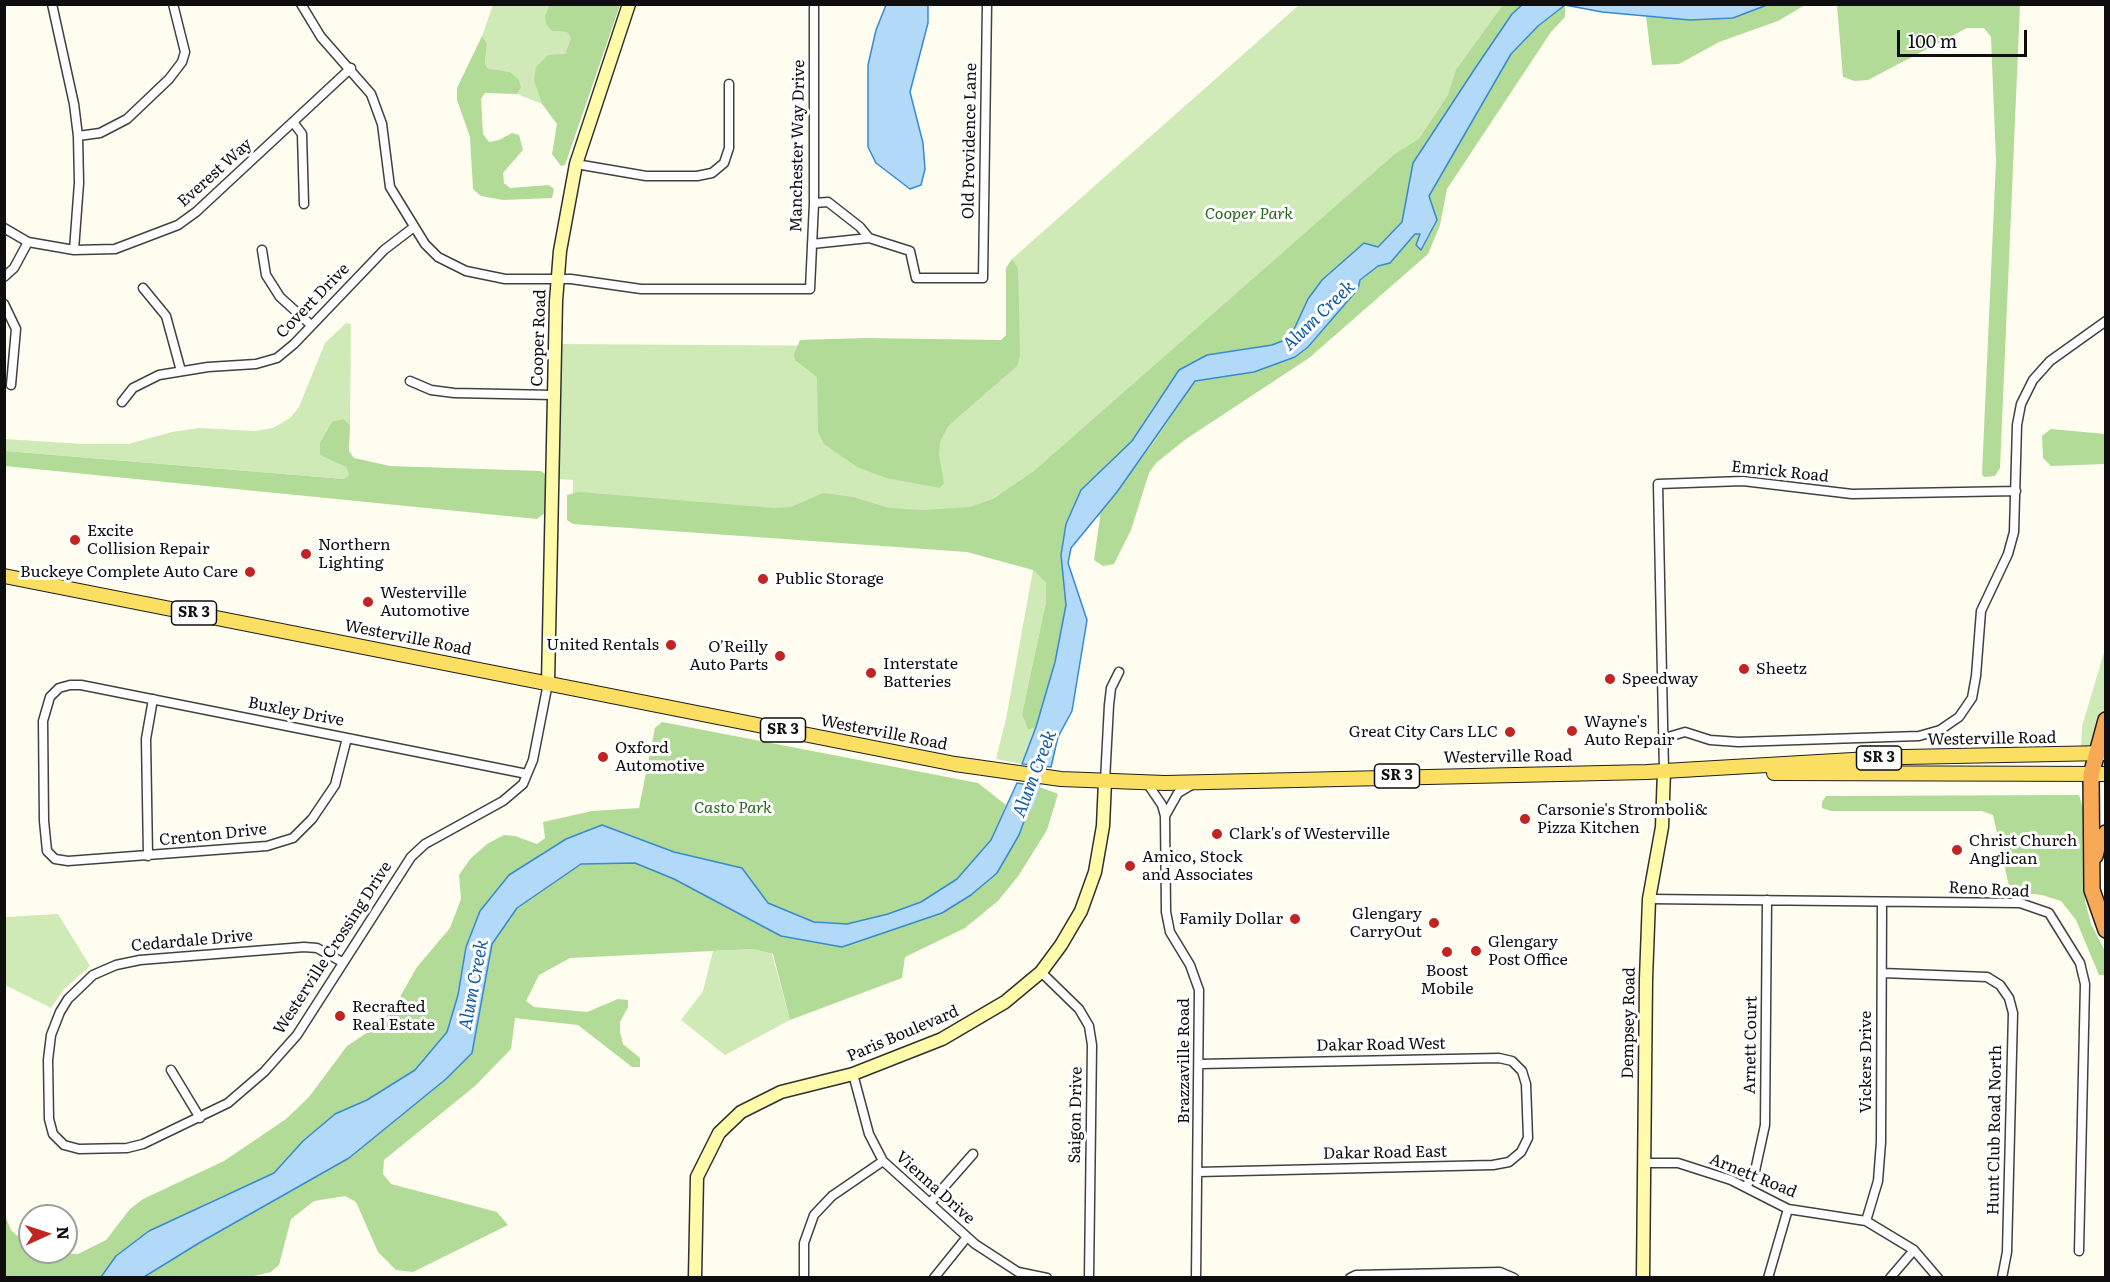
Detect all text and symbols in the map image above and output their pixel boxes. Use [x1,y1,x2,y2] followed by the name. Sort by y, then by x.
[1900,18,2030,56] scale bar
[1908,27,1957,54] text: 100 m
[787,59,809,233] street label: Manchester Way Drive
[959,63,981,219] street label: Old Providence Lane
[174,135,256,211] street label: Everest Way
[1205,204,1293,224] park label: Cooper Park
[272,260,354,342] street label: Covert Drive
[1278,276,1360,356] water label: Alum Creek
[528,289,550,387] street label: Cooper Road
[1730,457,1830,487] street label: Emrick Road
[87,521,210,559] place label: Excite Collision Repair
[68,533,82,547] marker: Excite Collision Repair
[318,535,391,573] place label: Northern Lighting
[299,547,313,561] marker: Northern Lighting
[20,562,238,582] place label: Buckeye Complete Auto Care
[243,565,257,579] marker: Buckeye Complete Auto Care
[775,569,884,589] place label: Public Storage
[756,572,770,586] marker: Public Storage
[380,583,470,621] place label: Westerville Automotive
[361,595,375,609] marker: Westerville Automotive
[172,601,216,625] road number: SR 3
[343,616,473,660] street label: Westerville Road
[546,635,659,655] place label: United Rentals
[689,637,768,675] place label: O'Reilly Auto Parts
[664,638,678,652] marker: United Rentals
[773,649,787,663] marker: O'Reilly Auto Parts
[883,654,958,692] place label: Interstate Batteries
[1756,659,1807,679] place label: Sheetz
[1737,662,1751,676] marker: Sheetz
[864,666,878,680] marker: Interstate Batteries
[1622,669,1698,689] place label: Speedway
[1603,672,1617,686] marker: Speedway
[246,693,346,731] street label: Buxley Drive
[819,711,949,755] street label: Westerville Road
[1584,712,1674,750] place label: Wayne's Auto Repair
[760,718,806,742] road number: SR 3
[1349,722,1498,742] place label: Great City Cars LLC
[1565,724,1579,738] marker: Wayne's Auto Repair
[1503,725,1517,739] marker: Great City Cars LLC
[1008,727,1062,821] water label: Alum Creek
[1927,728,2057,750] street label: Westerville Road
[615,738,705,776] place label: Oxford Automotive
[1443,746,1573,768] street label: Westerville Road
[1856,746,1902,770] road number: SR 3
[596,750,610,764] marker: Oxford Automotive
[1374,764,1420,788] road number: SR 3
[694,798,772,818] park label: Casto Park
[1537,800,1708,838] place label: Carsonie's Stromboli& Pizza Kitchen
[1518,812,1532,826] marker: Carsonie's Stromboli& Pizza Kitchen
[158,820,268,850] street label: Crenton Drive
[1229,824,1390,844] place label: Clark's of Westerville
[1210,827,1224,841] marker: Clark's of Westerville
[1969,831,2077,869] place label: Christ Church Anglican
[1950,843,1964,857] marker: Christ Church Anglican
[1142,847,1253,885] place label: Amico, Stock and Associates
[270,858,396,1038] street label: Westerville Crossing Drive
[1123,859,1137,873] marker: Amico, Stock and Associates
[1948,878,2030,902] street label: Reno Road
[1350,904,1422,942] place label: Glengary CarryOut
[1179,909,1283,929] place label: Family Dollar
[1288,912,1302,926] marker: Family Dollar
[1427,916,1441,930] marker: Glengary CarryOut
[130,926,254,956] street label: Cedardale Drive
[1488,932,1568,970] place label: Glengary Post Office
[455,938,493,1032] water label: Alum Creek
[1469,944,1483,958] marker: Glengary Post Office
[1440,945,1454,959] marker: Boost Mobile
[1420,961,1474,999] place label: Boost Mobile
[1618,967,1640,1079] street label: Dempsey Road
[1741,996,1761,1094] street label: Arnett Court
[352,997,435,1035] place label: Recrafted Real Estate
[1174,998,1194,1124] street label: Brazzaville Road
[844,1002,962,1066] street label: Paris Boulevard
[333,1009,347,1023] marker: Recrafted Real Estate
[1856,1011,1876,1113] street label: Vickers Drive
[1316,1034,1446,1056] street label: Dakar Road West
[1984,1045,2006,1215] street label: Hunt Club Road North
[1066,1066,1086,1164] street label: Saigon Drive
[1323,1142,1447,1164] street label: Dakar Road East
[891,1147,979,1229] street label: Vienna Drive
[1707,1150,1799,1202] street label: Arnett Road
[18,1204,78,1264] north arrow
[52,1226,76,1241] text: N

